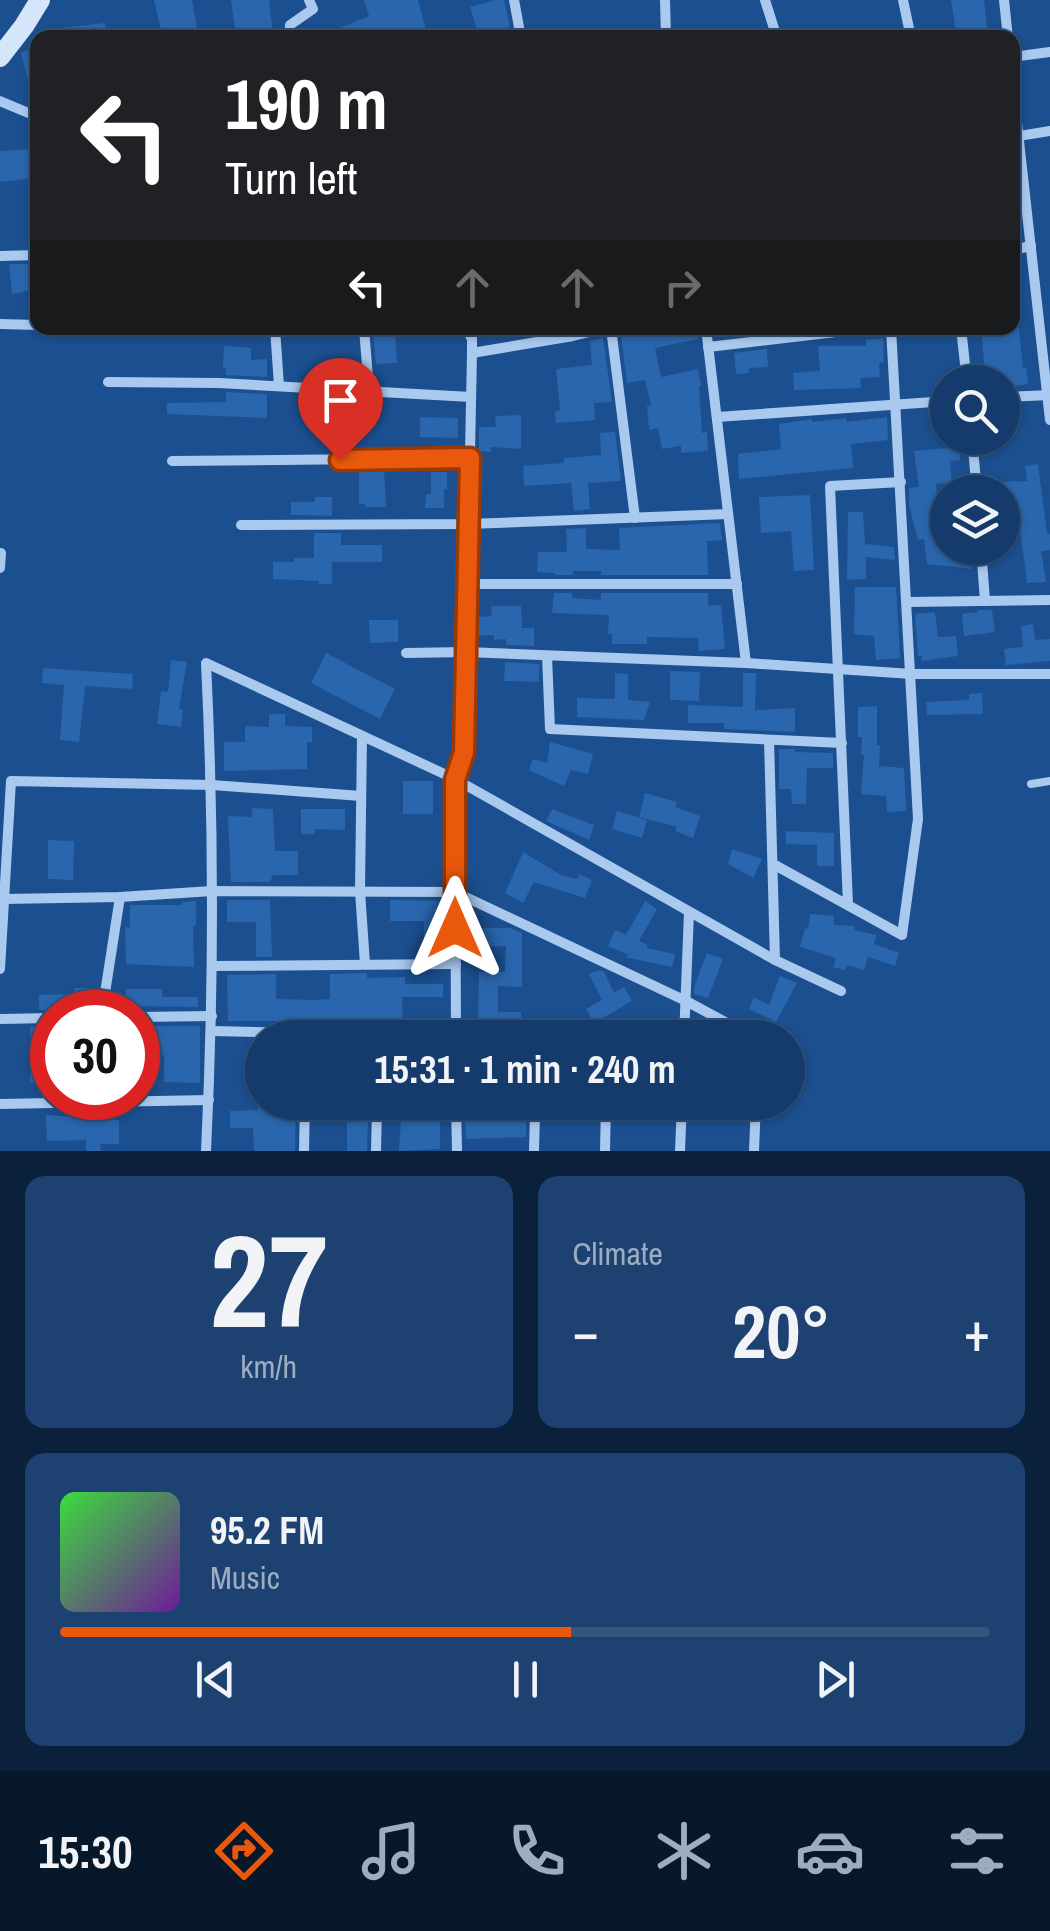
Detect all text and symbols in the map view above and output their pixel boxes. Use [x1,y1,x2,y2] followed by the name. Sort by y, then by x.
[225,57,388,151] text: 190 m
[60,70,190,200] icon: left
[225,147,357,208] text: Turn left
[340,260,395,315] icon: left
[445,260,500,315] icon: ahead
[550,260,605,315] icon: ahead
[655,260,710,315] icon: right
[298,358,383,461] pin
[930,365,1020,565] map controls
[930,365,1020,455] button: search
[313,373,368,428] icon: arrive
[930,475,1020,565] button: layers
[403,876,507,980] position arrow
[30,990,160,1120] speed limit sign: 30
[374,1044,676,1095] text: 15:31 · 1 min · 240 m
[209,1192,328,1368] text: 27
[573,1232,663,1275] text: Climate
[732,1280,830,1381] text: 20°
[573,1294,599,1368] text: −
[964,1294,990,1368] text: +
[240,1345,297,1388] text: km/h
[210,1505,324,1556] text: 95.2 FM
[210,1556,280,1599] text: Music
[188,1652,243,1707] icon: previous
[498,1652,553,1707] icon: pause
[808,1652,863,1707] icon: next
[209,1816,279,1886] icon: directions
[356,1816,426,1886] icon: music
[502,1816,572,1886] icon: phone
[649,1816,719,1886] icon: climate
[795,1816,865,1886] icon: car
[942,1816,1012,1886] icon: filters
[38,1821,133,1882] text: 15:30

